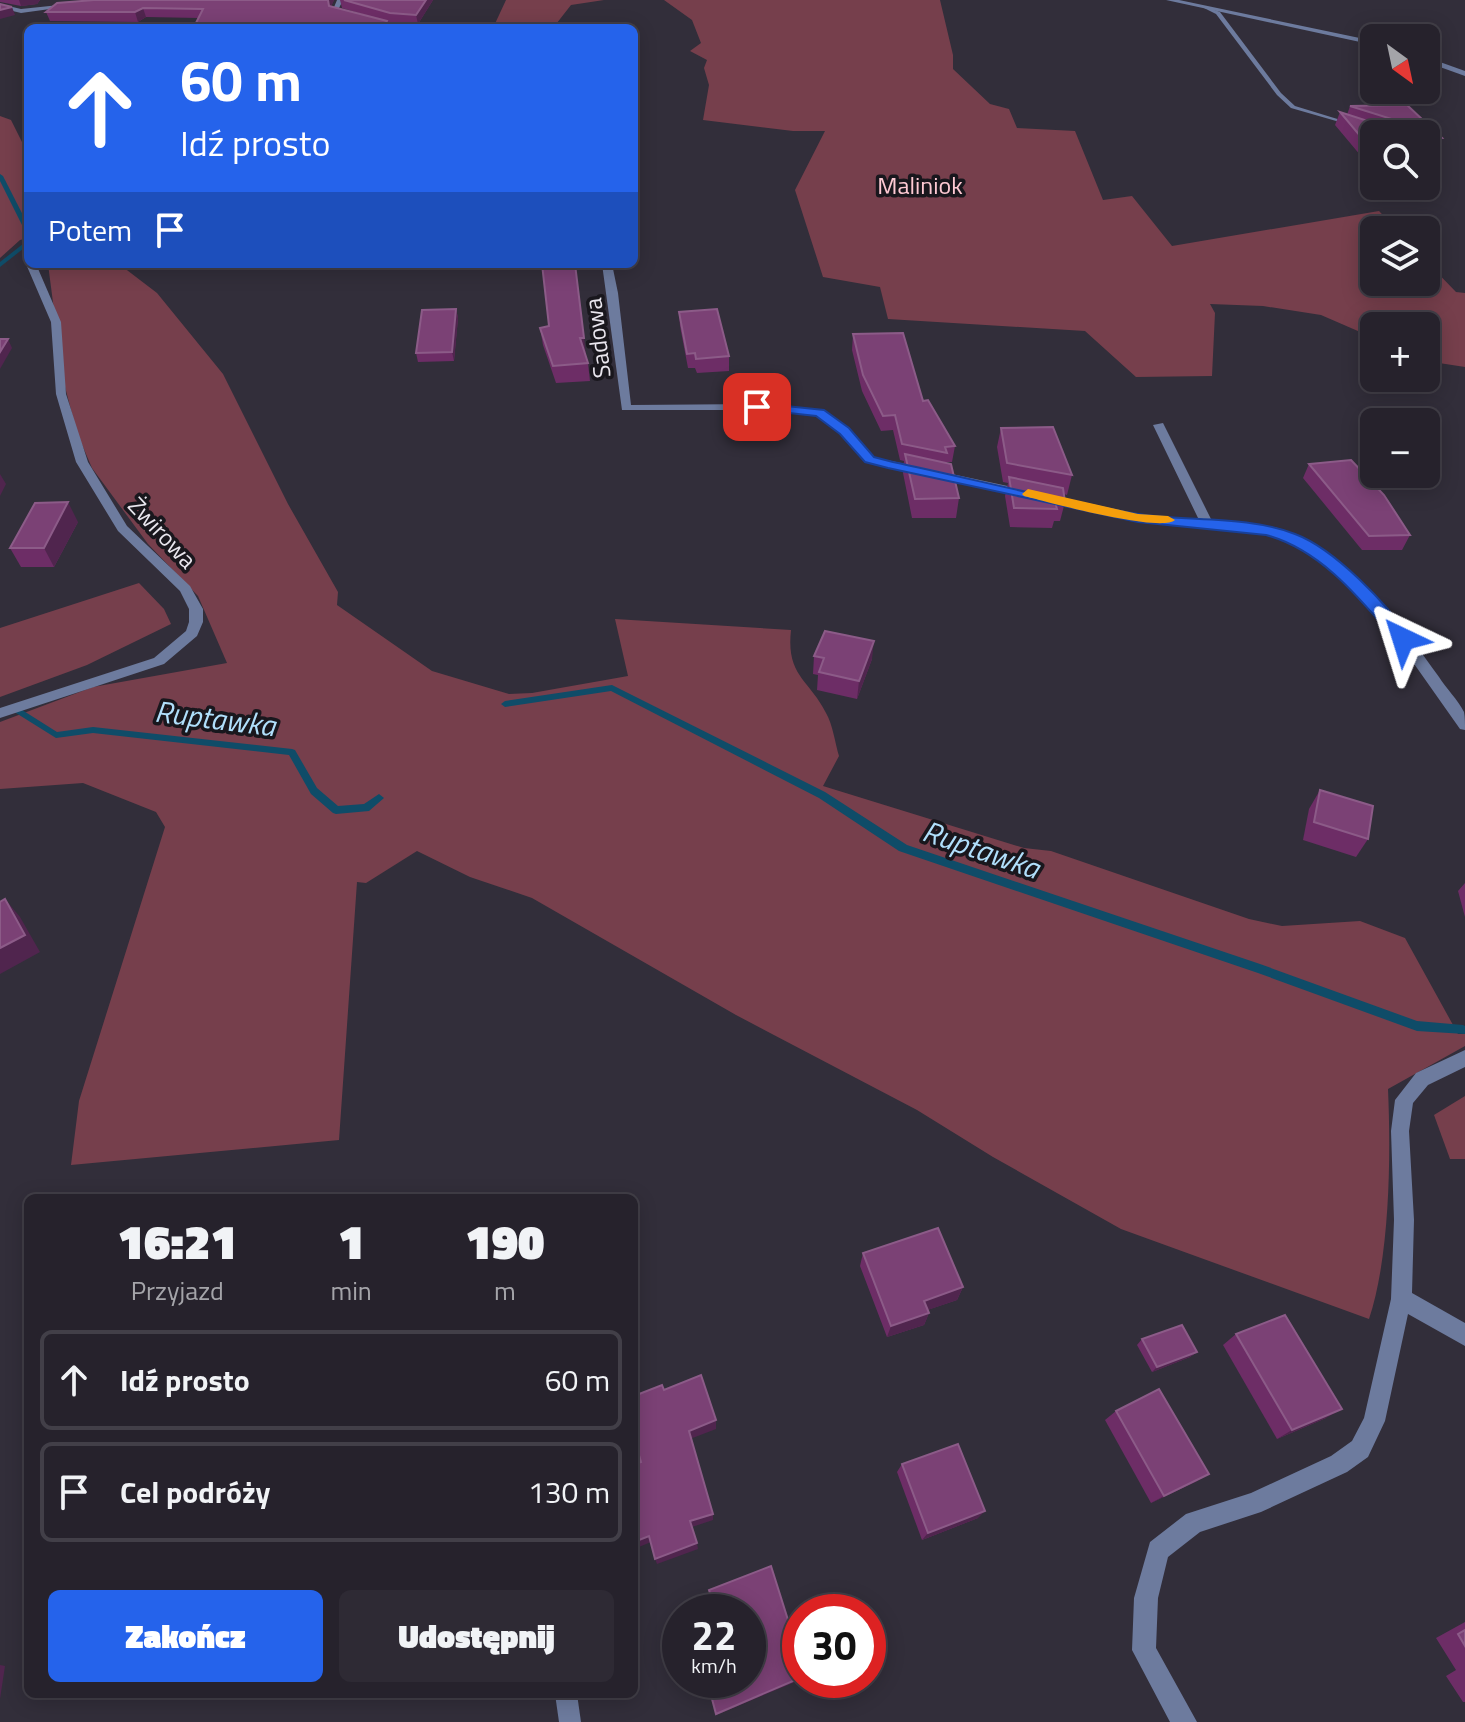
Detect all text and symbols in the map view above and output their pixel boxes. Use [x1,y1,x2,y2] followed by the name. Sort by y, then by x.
[1360,24,1440,104] north arrow
[1360,24,1440,488] map controls
[180,38,302,123] text: 60 m
[48,56,152,160] icon: ahead
[180,115,330,170] text: Idź prosto
[1360,120,1440,200] button: search
[877,167,963,203] park label: Maliniok
[48,207,132,253] text: Potem
[148,208,192,252] icon: arrive
[1360,216,1440,296] button: layers
[574,296,620,380] street label: Sadowa
[1360,312,1440,392] button: +
[723,373,791,441] pin
[735,385,779,429] icon: arrive
[1360,408,1440,488] button: −
[120,488,206,576] street label: Żwirowa
[1361,597,1445,681] position arrow
[152,688,280,748] water label: Ruptawka
[917,808,1048,891] water label: Ruptawka
[117,1205,237,1278] text: 16:21
[338,1205,364,1278] text: 1
[465,1205,545,1278] text: 190
[131,1271,224,1310] text: Przyjazd
[330,1271,372,1310] text: min
[494,1271,516,1310] text: m
[120,1357,250,1403] text: Idź prosto
[545,1357,610,1403] text: 60 m
[52,1358,96,1402] icon: ahead
[120,1469,271,1515] text: Cel podróży
[528,1469,610,1515] text: 130 m
[52,1470,96,1514] icon: arrive
[48,1590,323,1682] button: Zakończ
[339,1590,614,1682] button: Udostępnij
[782,1594,886,1698] speed limit sign: 30
[692,1605,736,1666] text: 22
[691,1650,737,1681] text: km/h

